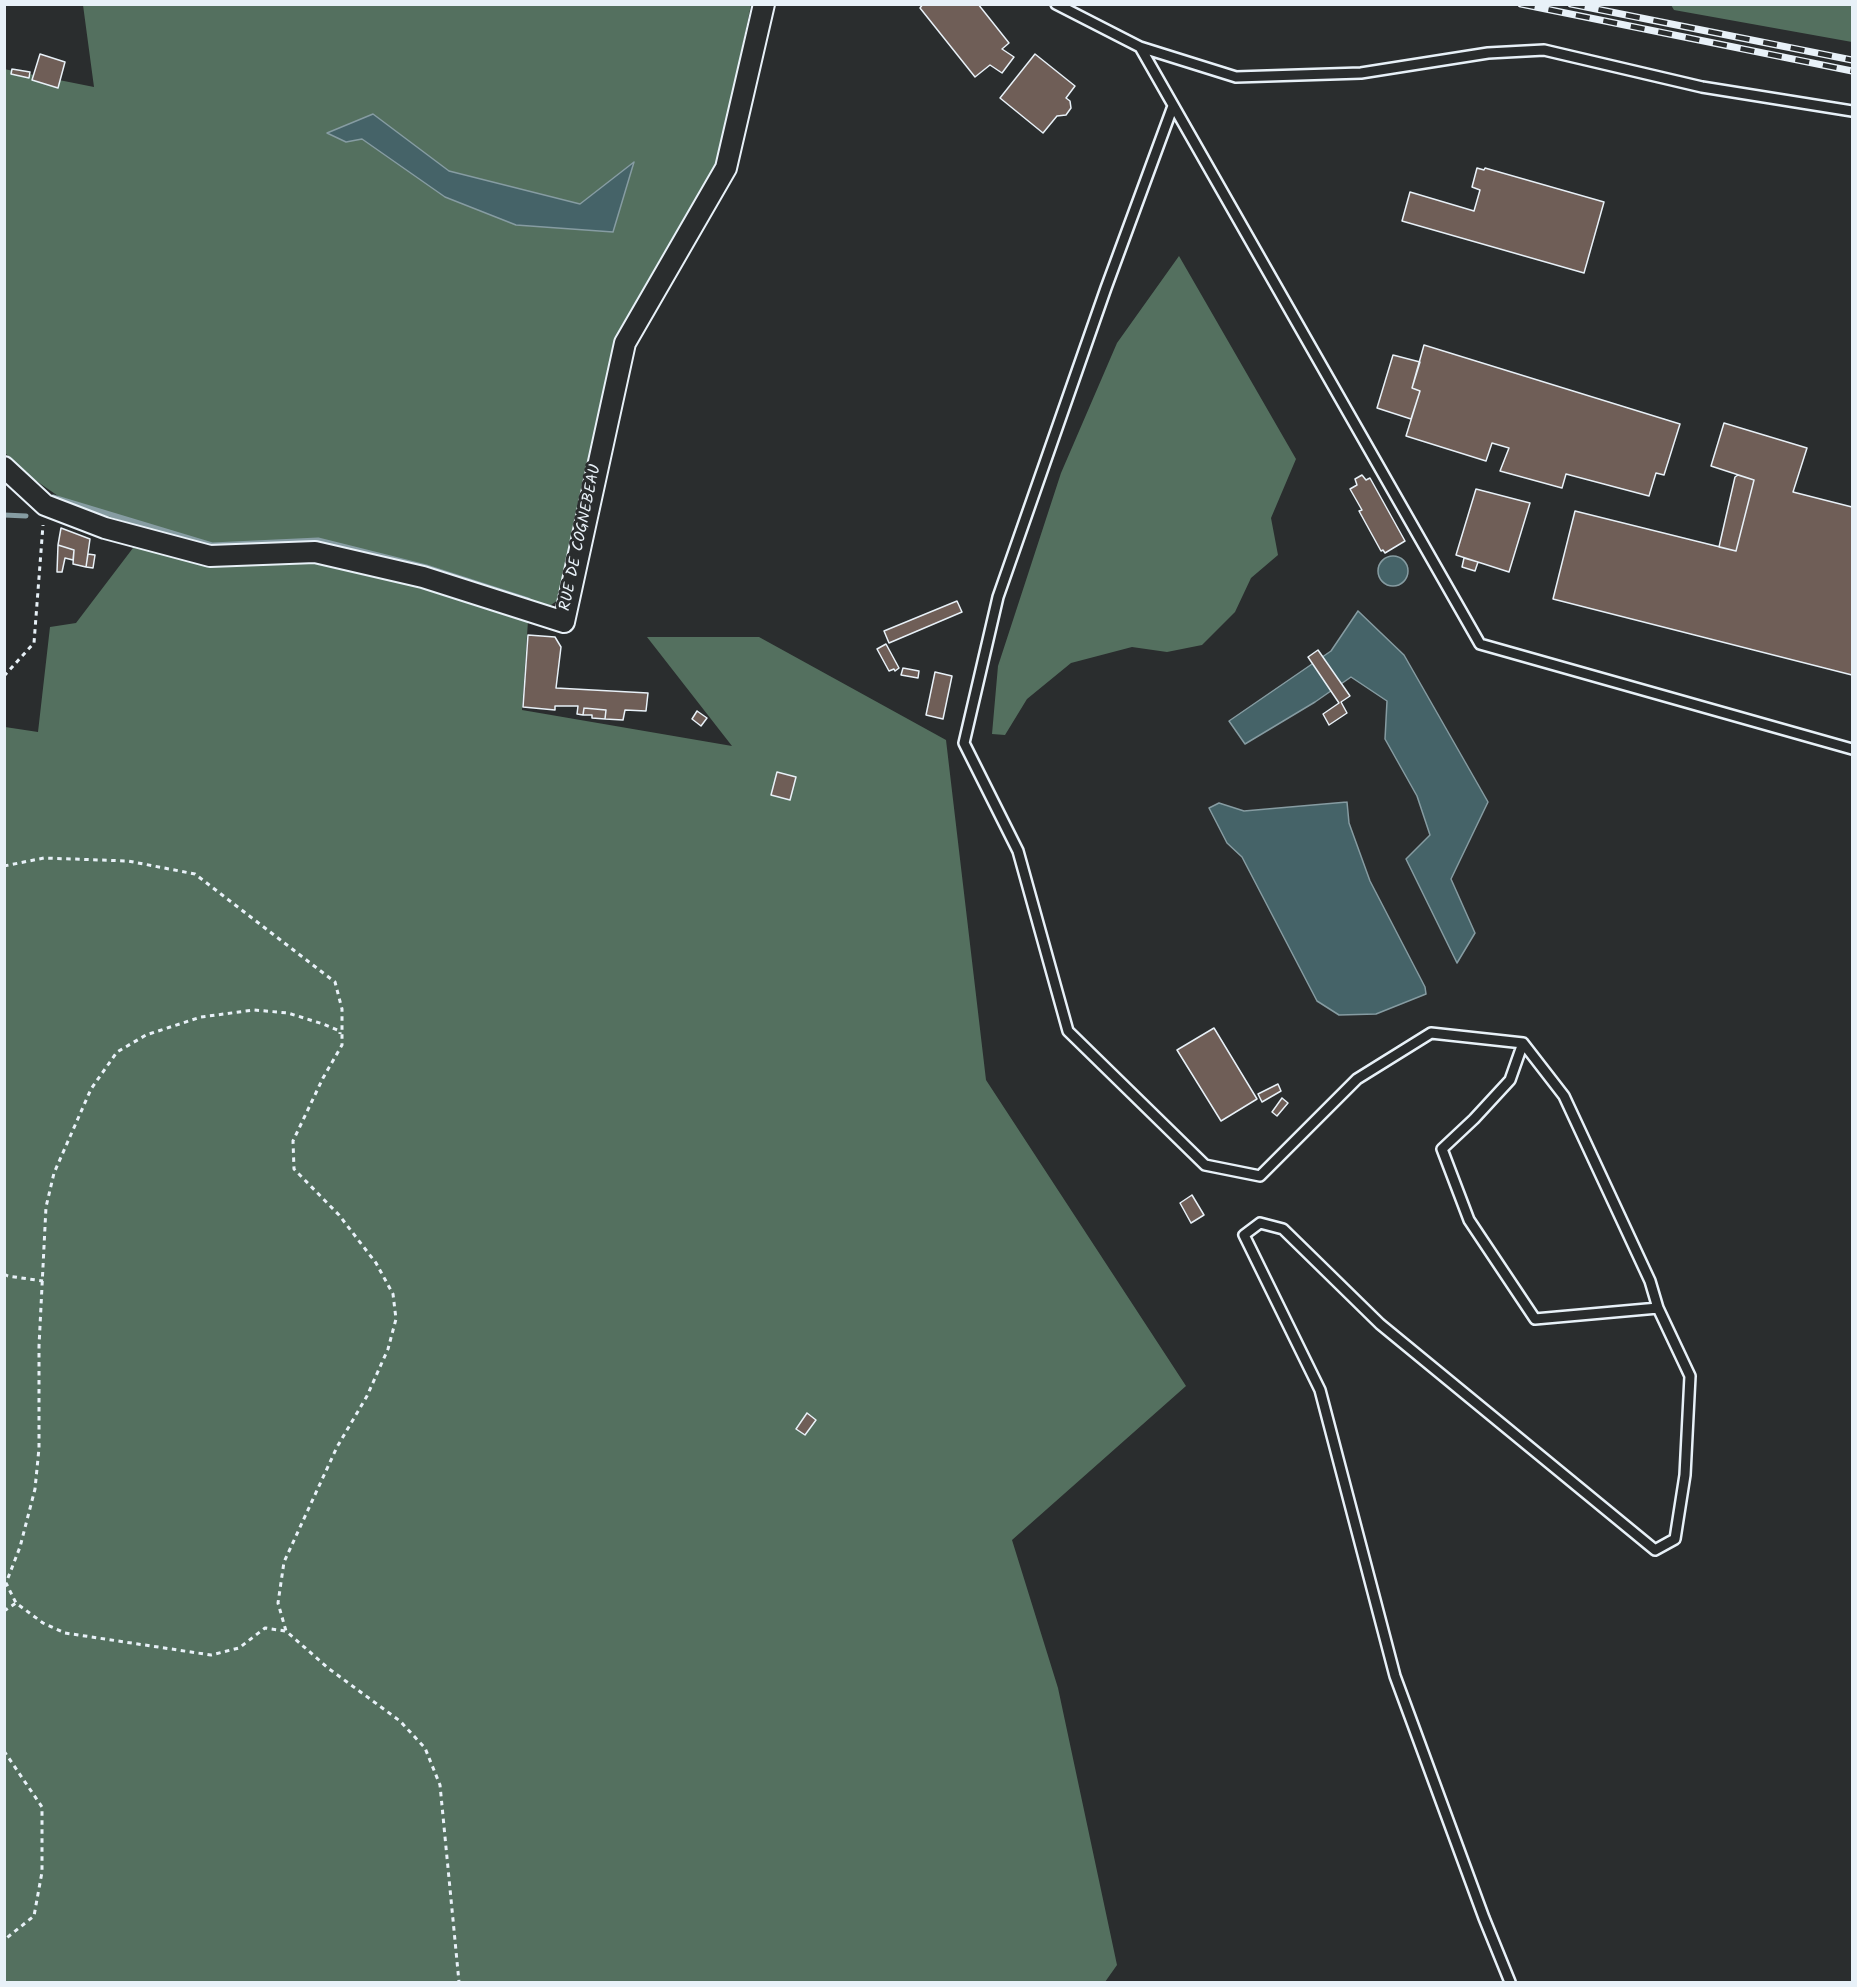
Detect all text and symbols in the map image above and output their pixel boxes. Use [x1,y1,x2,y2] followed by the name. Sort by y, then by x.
[557,463,607,613] street label: RUE DE COGNEBEAU

